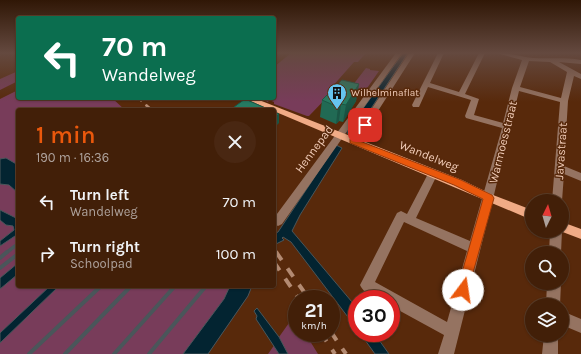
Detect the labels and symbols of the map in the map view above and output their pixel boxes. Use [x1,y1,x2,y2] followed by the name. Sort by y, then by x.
[326,82,348,110] building icon: Wilhelminaflat
[351,87,419,99] place label: Wilhelminaflat
[486,99,520,185] street label: Warmoesstraat
[348,108,382,142] pin
[292,122,336,176] street label: Hennepad
[552,122,570,180] street label: Javastraat
[397,138,461,174] street label: Wandelweg
[525,194,569,238] north arrow
[442,269,484,311] position arrow
[348,290,400,342] speed limit sign: 30

